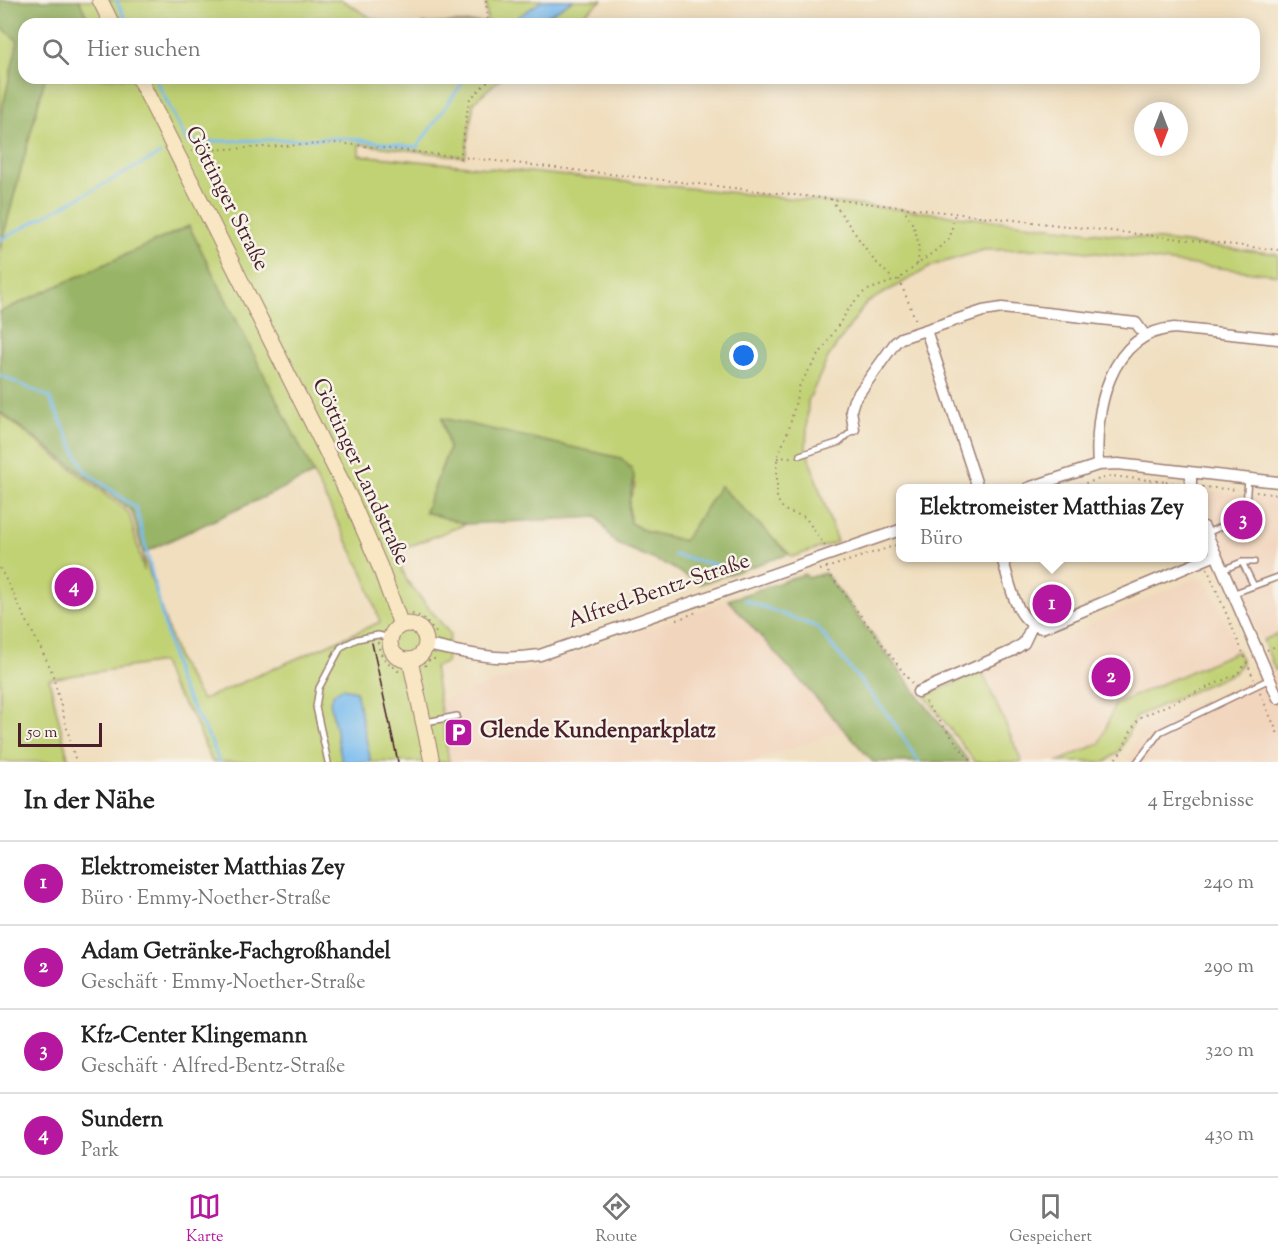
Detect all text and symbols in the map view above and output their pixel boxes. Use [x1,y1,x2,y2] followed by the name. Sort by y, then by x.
[18,18,1260,84] search box
[39,35,72,68] icon: search
[87,35,201,67] text: Hier suchen
[1134,102,1188,156] north arrow
[176,121,276,277] street label: Göttinger Straße
[729,341,758,370] your location
[303,373,417,571] street label: Göttinger Landstraße
[896,484,1208,562] popup
[920,493,1184,525] text: Elektromeister Matthias Zey
[1224,498,1262,542] pin: 3
[920,525,963,554] text: Büro
[564,546,754,638] street label: Alfred-Bentz-Straße
[54,564,94,610] pin: 4
[1032,582,1072,626] pin: 1
[1092,654,1130,700] pin: 2
[443,716,475,748] parking icon: Glende Kundenparkplatz
[480,716,717,748] place label: Glende Kundenparkplatz
[18,720,102,748] scale bar
[27,722,58,745] text: 50 m
[24,783,155,820] text: In der Nähe
[1148,787,1254,816] text: 4 Ergebnisse
[81,853,345,885] text: Elektromeister Matthias Zey
[40,869,47,898] text: 1
[1203,869,1254,898] text: 240 m
[81,885,331,914] text: Büro · Emmy-Noether-Straße
[81,937,391,969] text: Adam Getränke-Fachgroßhandel
[39,953,48,982] text: 2
[1204,953,1254,982] text: 290 m
[81,969,366,998] text: Geschäft · Emmy-Noether-Straße
[81,1021,308,1053] text: Kfz-Center Klingemann
[39,1037,48,1066] text: 3
[1205,1037,1254,1066] text: 320 m
[81,1053,345,1082] text: Geschäft · Alfred-Bentz-Straße
[81,1105,163,1137] text: Sundern
[38,1121,49,1150] text: 4
[1205,1121,1254,1150] text: 430 m
[81,1137,119,1166] text: Park
[186,1190,224,1249] tab: Karte
[595,1190,637,1249] tab: Route
[1009,1190,1092,1249] tab: Gespeichert

